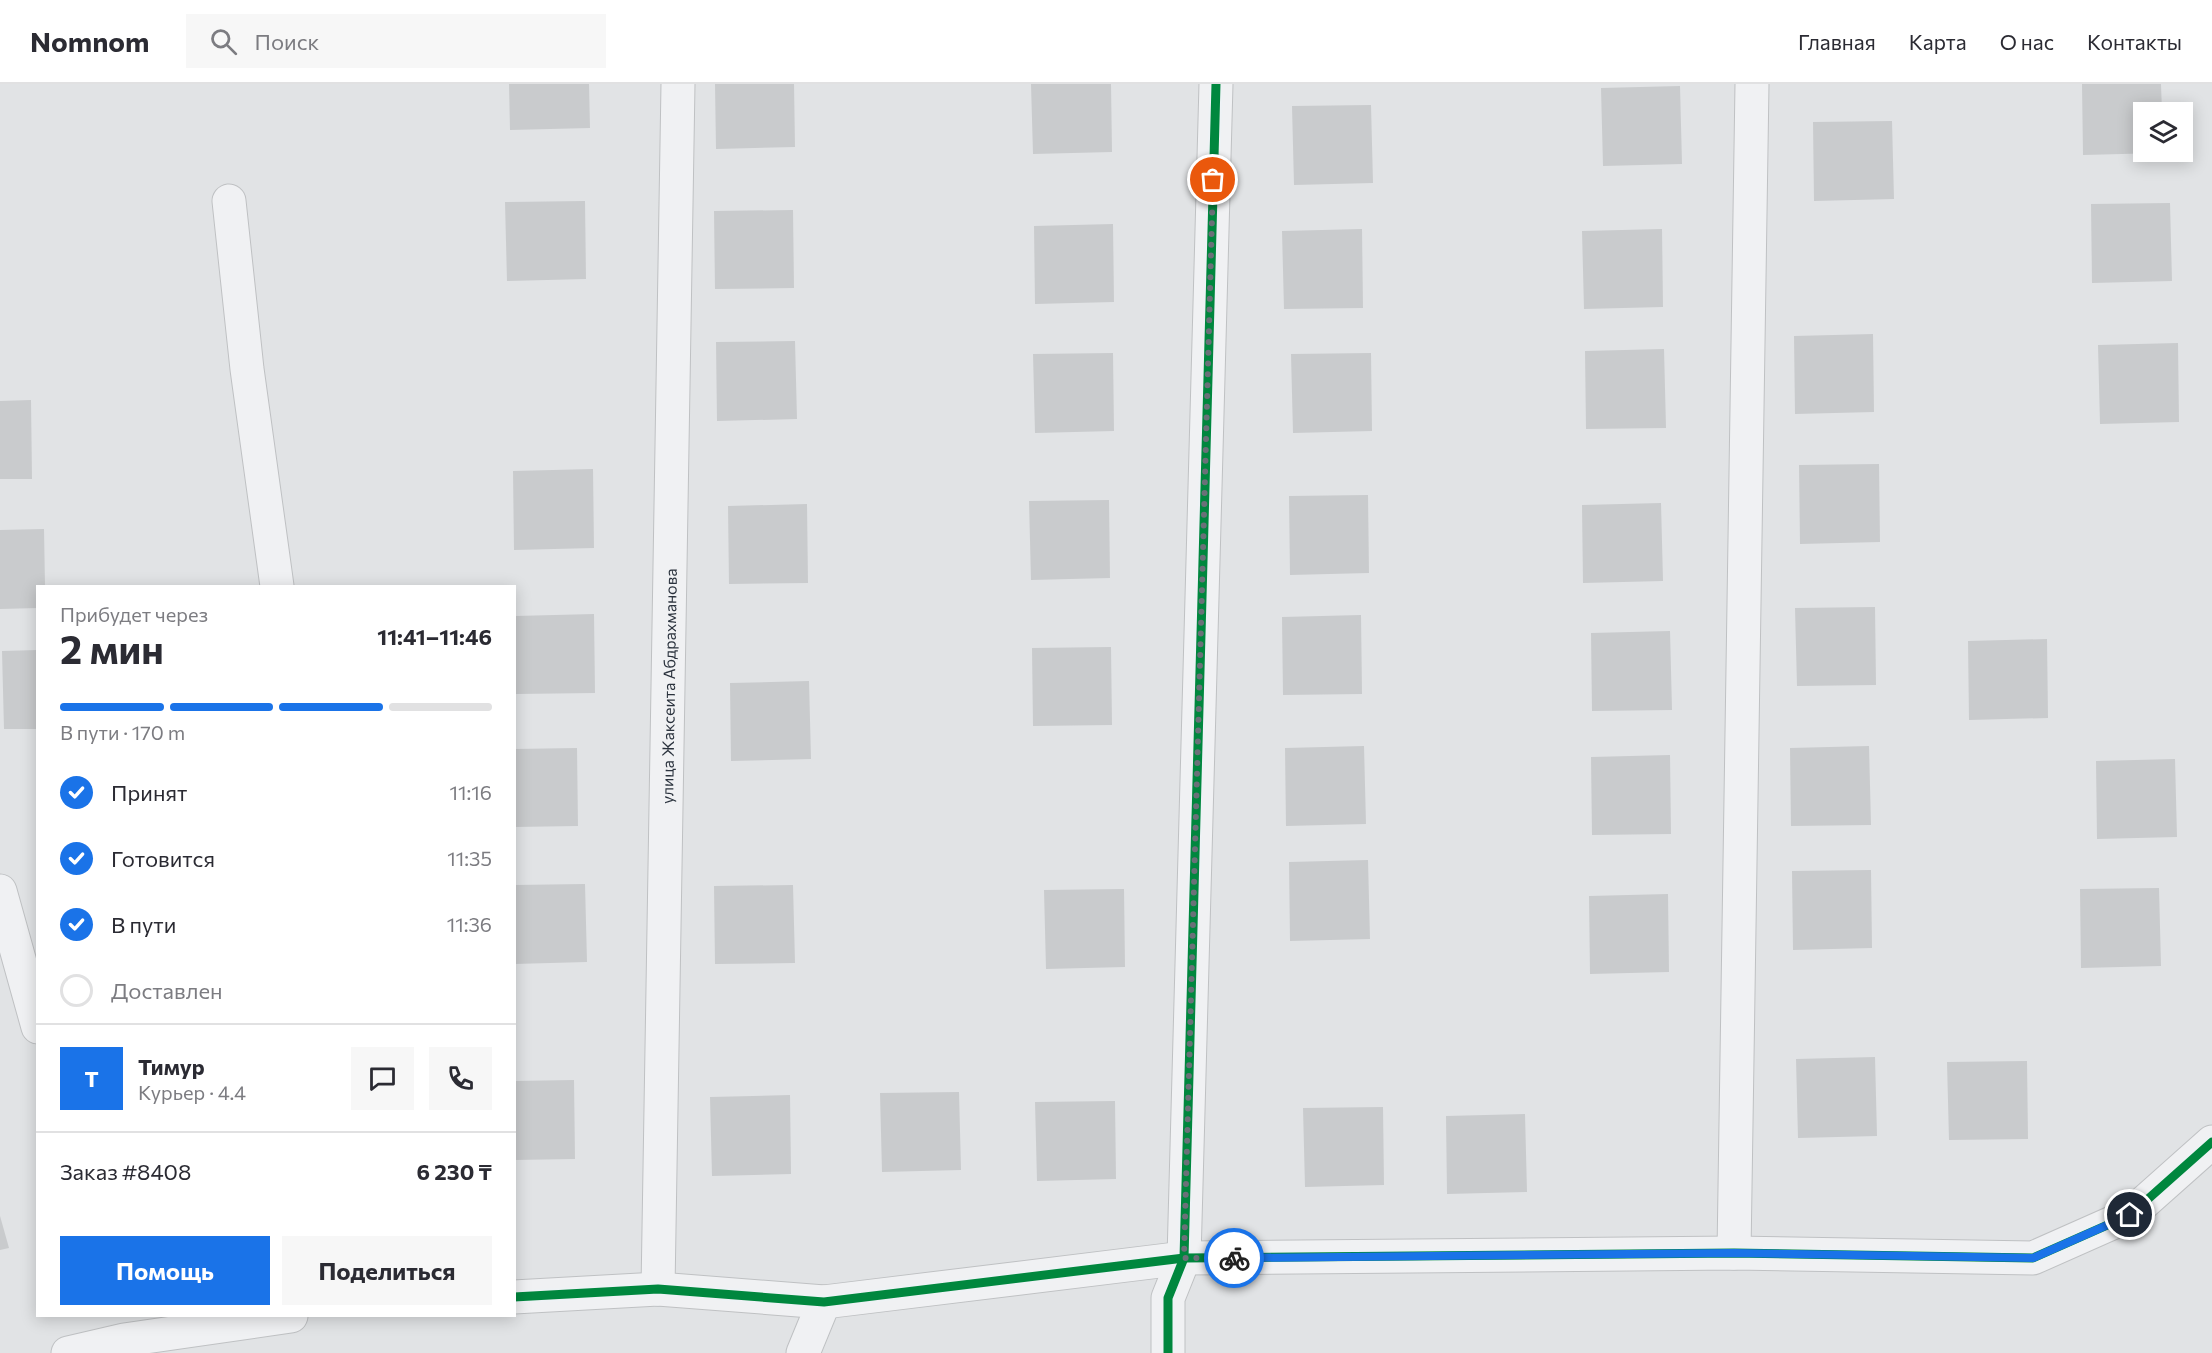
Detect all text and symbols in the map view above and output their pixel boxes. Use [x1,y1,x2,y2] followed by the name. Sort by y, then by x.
[186,14,606,68] search box
[30,24,150,58] text: Nomnom
[207,25,240,58] icon: search
[255,28,319,55] text: Поиск
[1798,29,1876,54] text: Главная
[1909,29,1967,54] text: Карта
[2000,29,2054,54] text: О нас
[2087,29,2182,54] text: Контакты
[2133,102,2193,162] map controls
[2133,102,2193,162] button: layers
[1187,154,1238,205] pin
[1196,163,1229,196] icon: bag
[657,568,679,804] street label: улица Жаксеита Абдрахманова
[60,602,208,626] text: Прибудет через
[377,623,492,650] text: 11:41–11:46
[60,624,164,672] text: 2 мин
[60,720,185,744] text: В пути · 170 m
[60,776,93,809] icon: check
[111,779,187,806] text: Принят
[449,780,492,804] text: 11:16
[60,842,93,875] icon: check
[111,845,215,872] text: Готовится
[447,846,492,870] text: 11:35
[60,908,93,941] icon: check
[111,911,176,938] text: В пути
[447,912,492,936] text: 11:36
[111,977,223,1004] text: Доставлен
[351,1047,414,1110] button: chat
[429,1047,492,1110] button: phone
[138,1053,205,1080] text: Тимур
[84,1065,99,1092] text: Т
[138,1080,246,1104] text: Курьер · 4.4
[60,1158,191,1185] text: Заказ #8408
[417,1158,492,1185] text: 6 230 ₸
[2104,1189,2155,1240] pin
[2113,1198,2146,1231] icon: home
[1204,1228,1264,1288] courier
[60,1236,270,1305] button: Помощь
[282,1236,492,1305] button: Поделиться
[1218,1242,1251,1275] icon: bike

